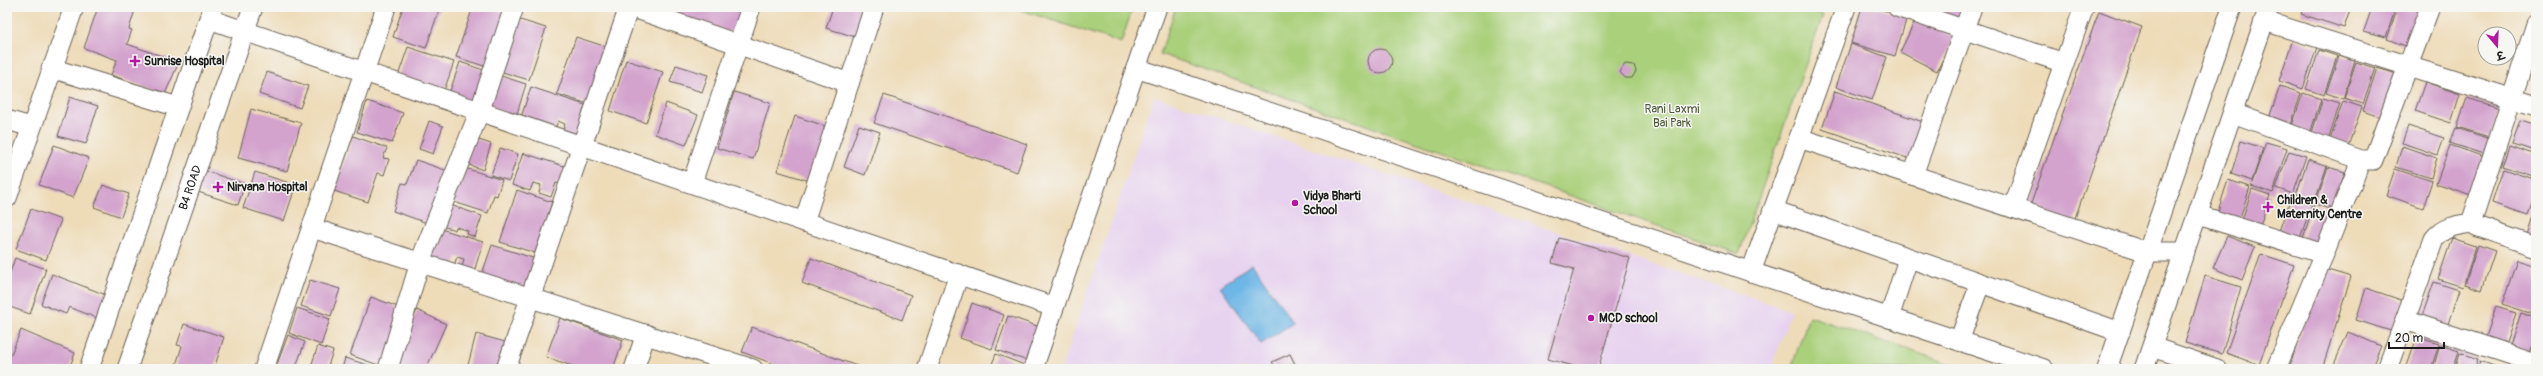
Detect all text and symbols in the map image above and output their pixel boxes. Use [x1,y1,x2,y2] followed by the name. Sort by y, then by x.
[2477,26,2517,66] north arrow
[2493,47,2507,63] text: उ
[144,54,225,69] place label: Sunrise Hospital
[129,55,141,67] marker: Sunrise Hospital
[1645,102,1699,131] park label: Rani Laxmi Bai Park
[175,163,205,212] street label: B4 ROAD
[227,180,308,195] place label: Nirvana Hospital
[212,181,224,193] marker: Nirvana Hospital
[1303,189,1361,218] place label: Vidya Bharti School
[2277,193,2363,222] place label: Children & Maternity Centre
[1290,198,1300,208] marker: Vidya Bharti School
[2262,201,2274,213] marker: Children & Maternity Centre
[1599,311,1658,326] place label: MCD school
[1586,313,1596,323] marker: MCD school
[2389,324,2444,350] scale bar
[2395,331,2424,346] text: 20 m

